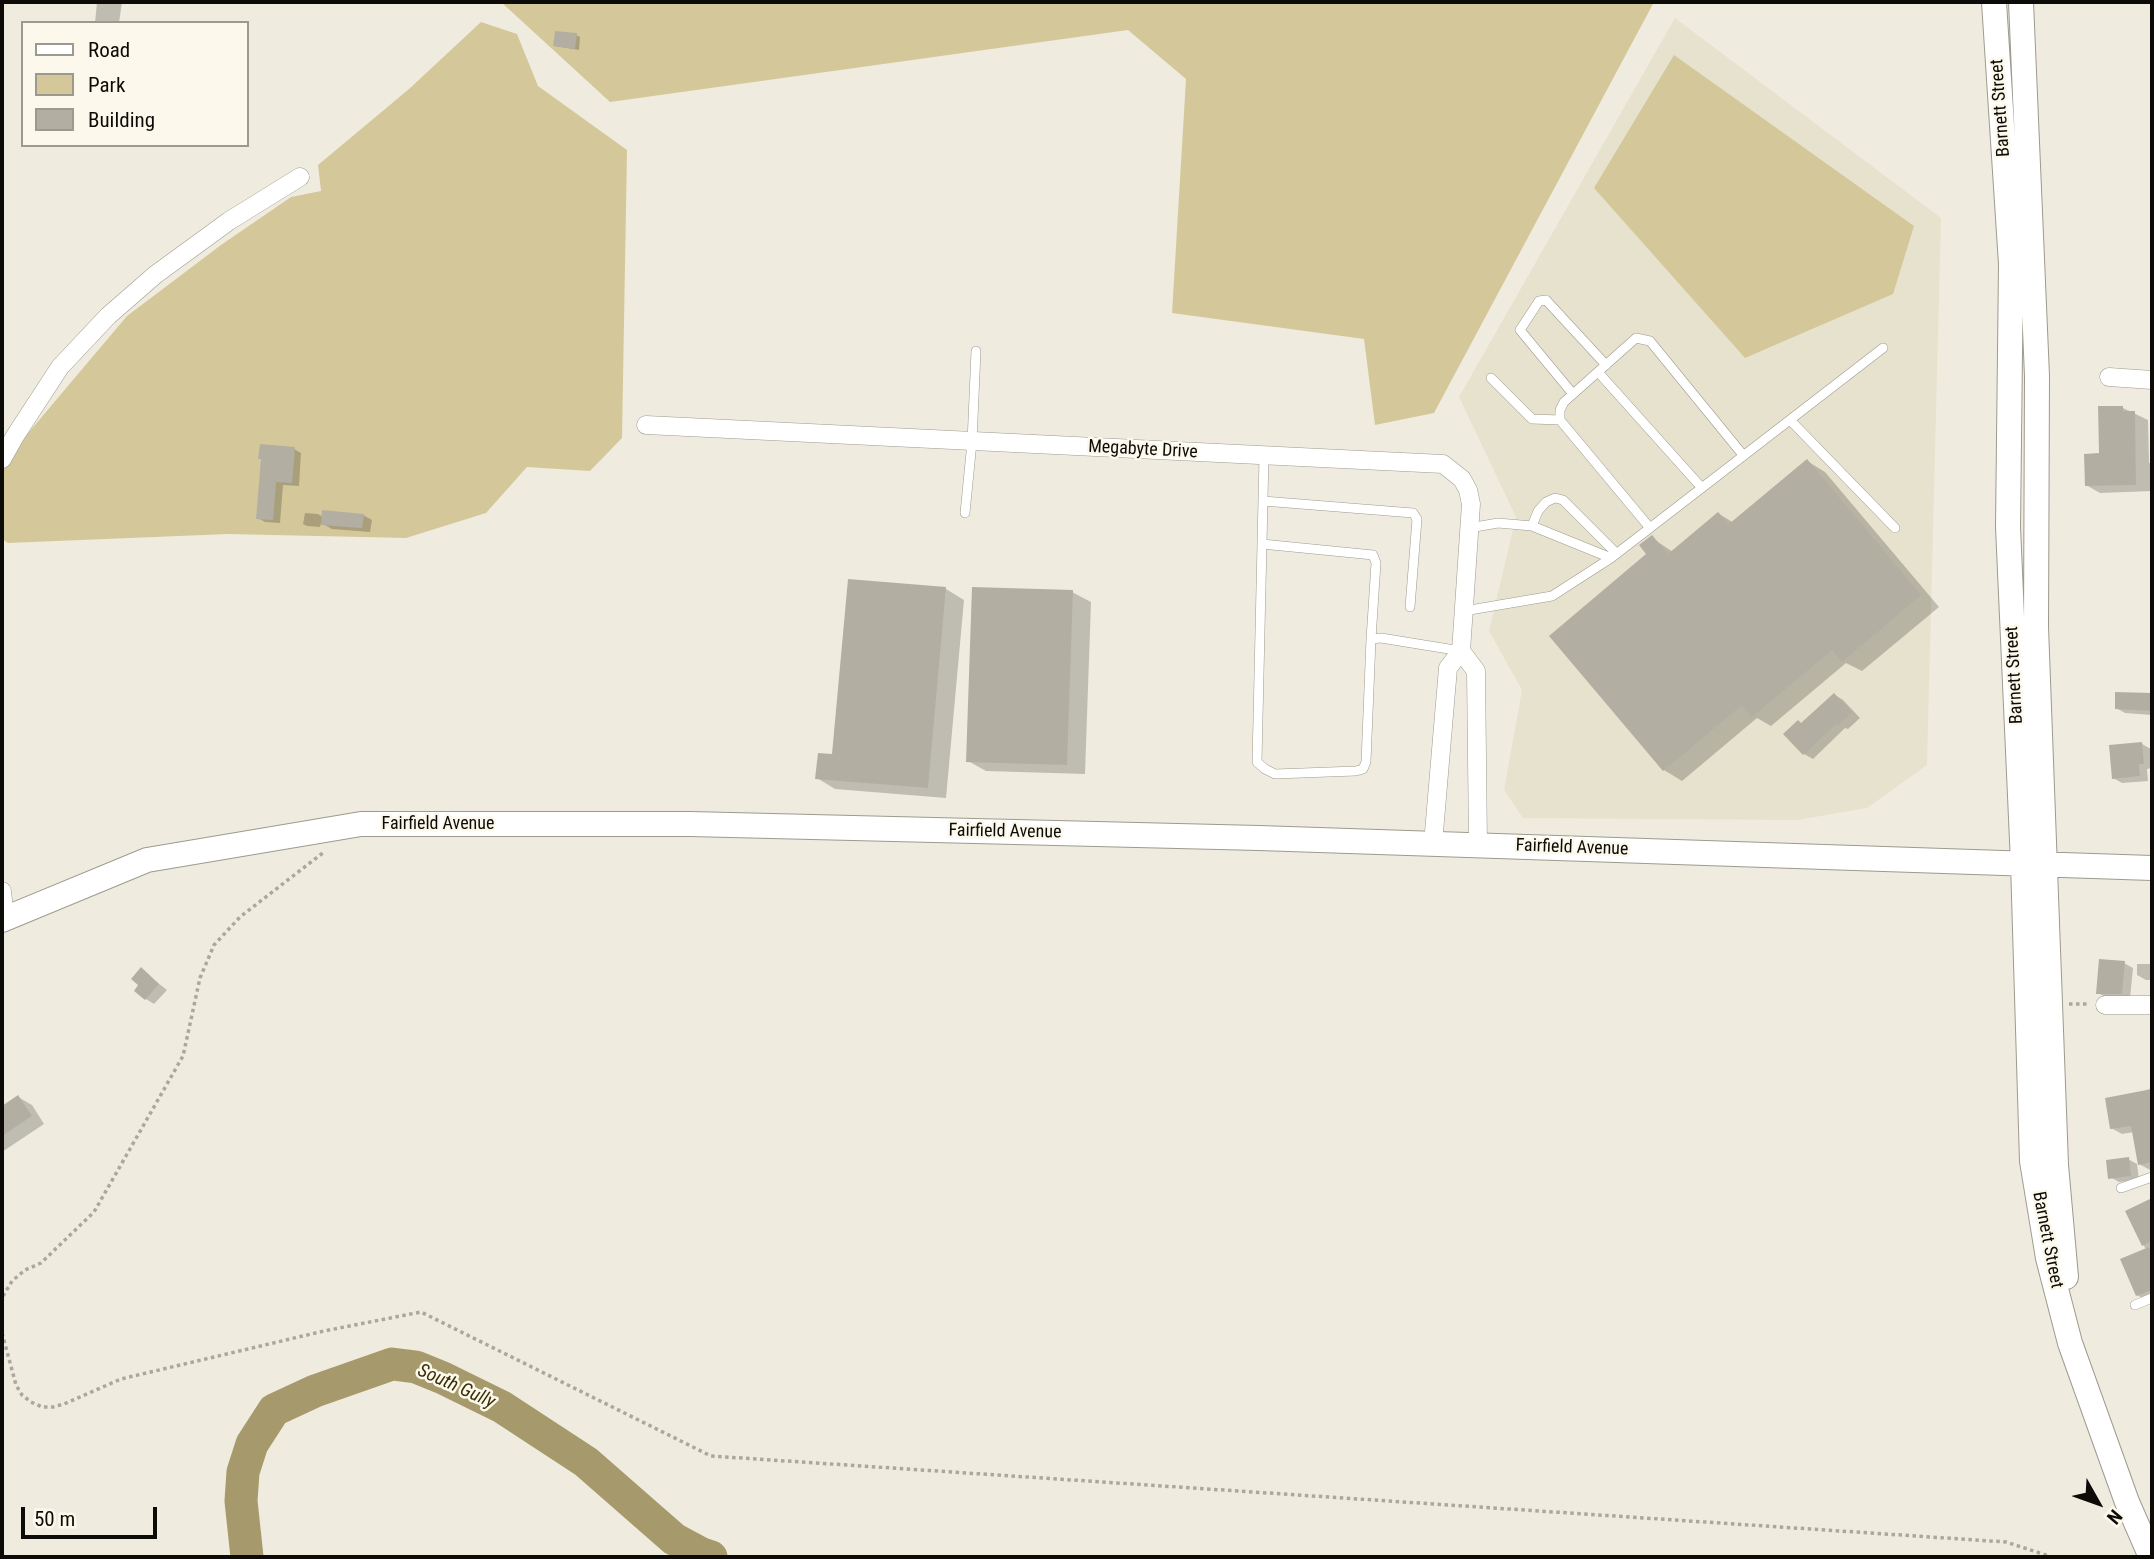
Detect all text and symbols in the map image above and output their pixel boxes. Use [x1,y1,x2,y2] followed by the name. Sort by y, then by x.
[21,21,248,147] legend
[88,38,130,62] text: Road
[1987,58,2015,158] street label: Barnett Street
[88,73,125,97] text: Park
[88,108,155,132] text: Building
[1088,436,1198,464] street label: Megabyte Drive
[2002,625,2028,725] street label: Barnett Street
[382,813,494,835] street label: Fairfield Avenue
[948,820,1062,844] street label: Fairfield Avenue
[1515,835,1629,861] street label: Fairfield Avenue
[2027,1190,2067,1290] street label: Barnett Street
[414,1360,498,1414] water label: South Gully
[2063,1468,2133,1538] north arrow
[24,1492,161,1536] scale bar
[2102,1505,2127,1529] text: N
[34,1507,75,1531] text: 50 m

